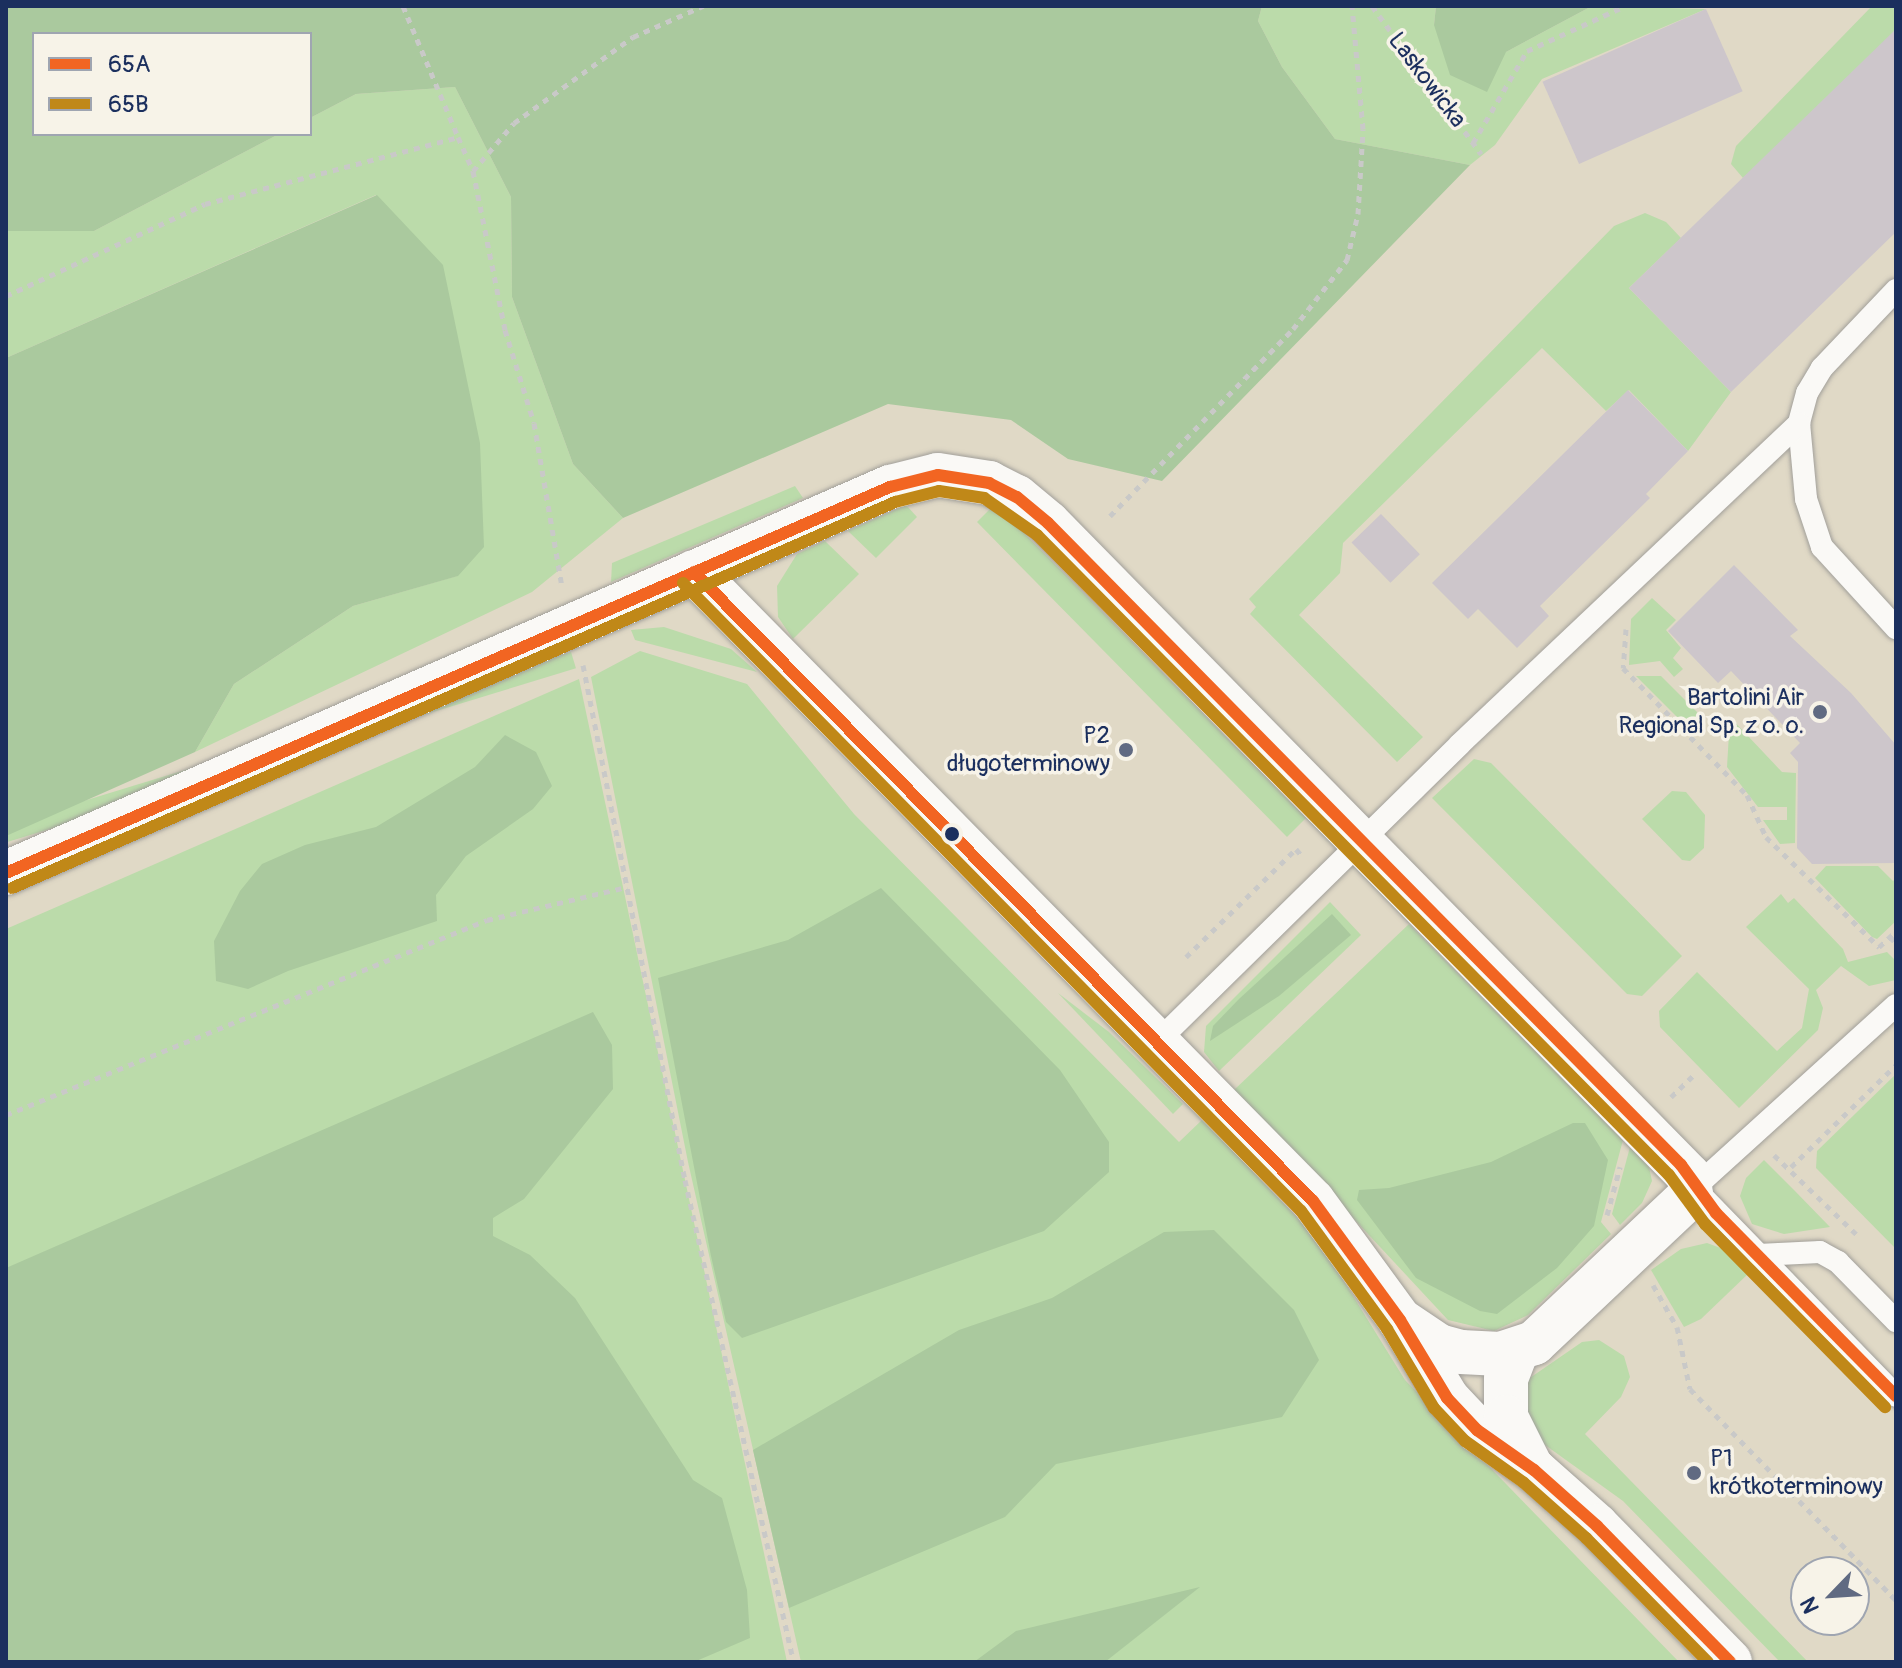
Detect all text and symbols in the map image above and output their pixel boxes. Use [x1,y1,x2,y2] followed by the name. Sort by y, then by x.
[1382,27,1472,133] street label: Laskowicka
[32,32,312,136] legend
[108,50,151,79] text: 65A
[108,90,149,119] text: 65B
[1619,684,1804,740] place label: Bartolini Air Regional Sp. z o. o.
[1811,703,1829,721] marker: Bartolini Air Regional Sp. z o. o.
[947,722,1110,778] place label: P2 długoterminowy
[1117,741,1135,759] marker: P2 długoterminowy
[944,826,960,842] unlabelled marker
[1710,1445,1883,1501] place label: P1 krótkoterminowy
[1685,1464,1703,1482] marker: P1 krótkoterminowy
[1790,1556,1870,1636] north arrow
[1794,1593,1826,1618] text: N

